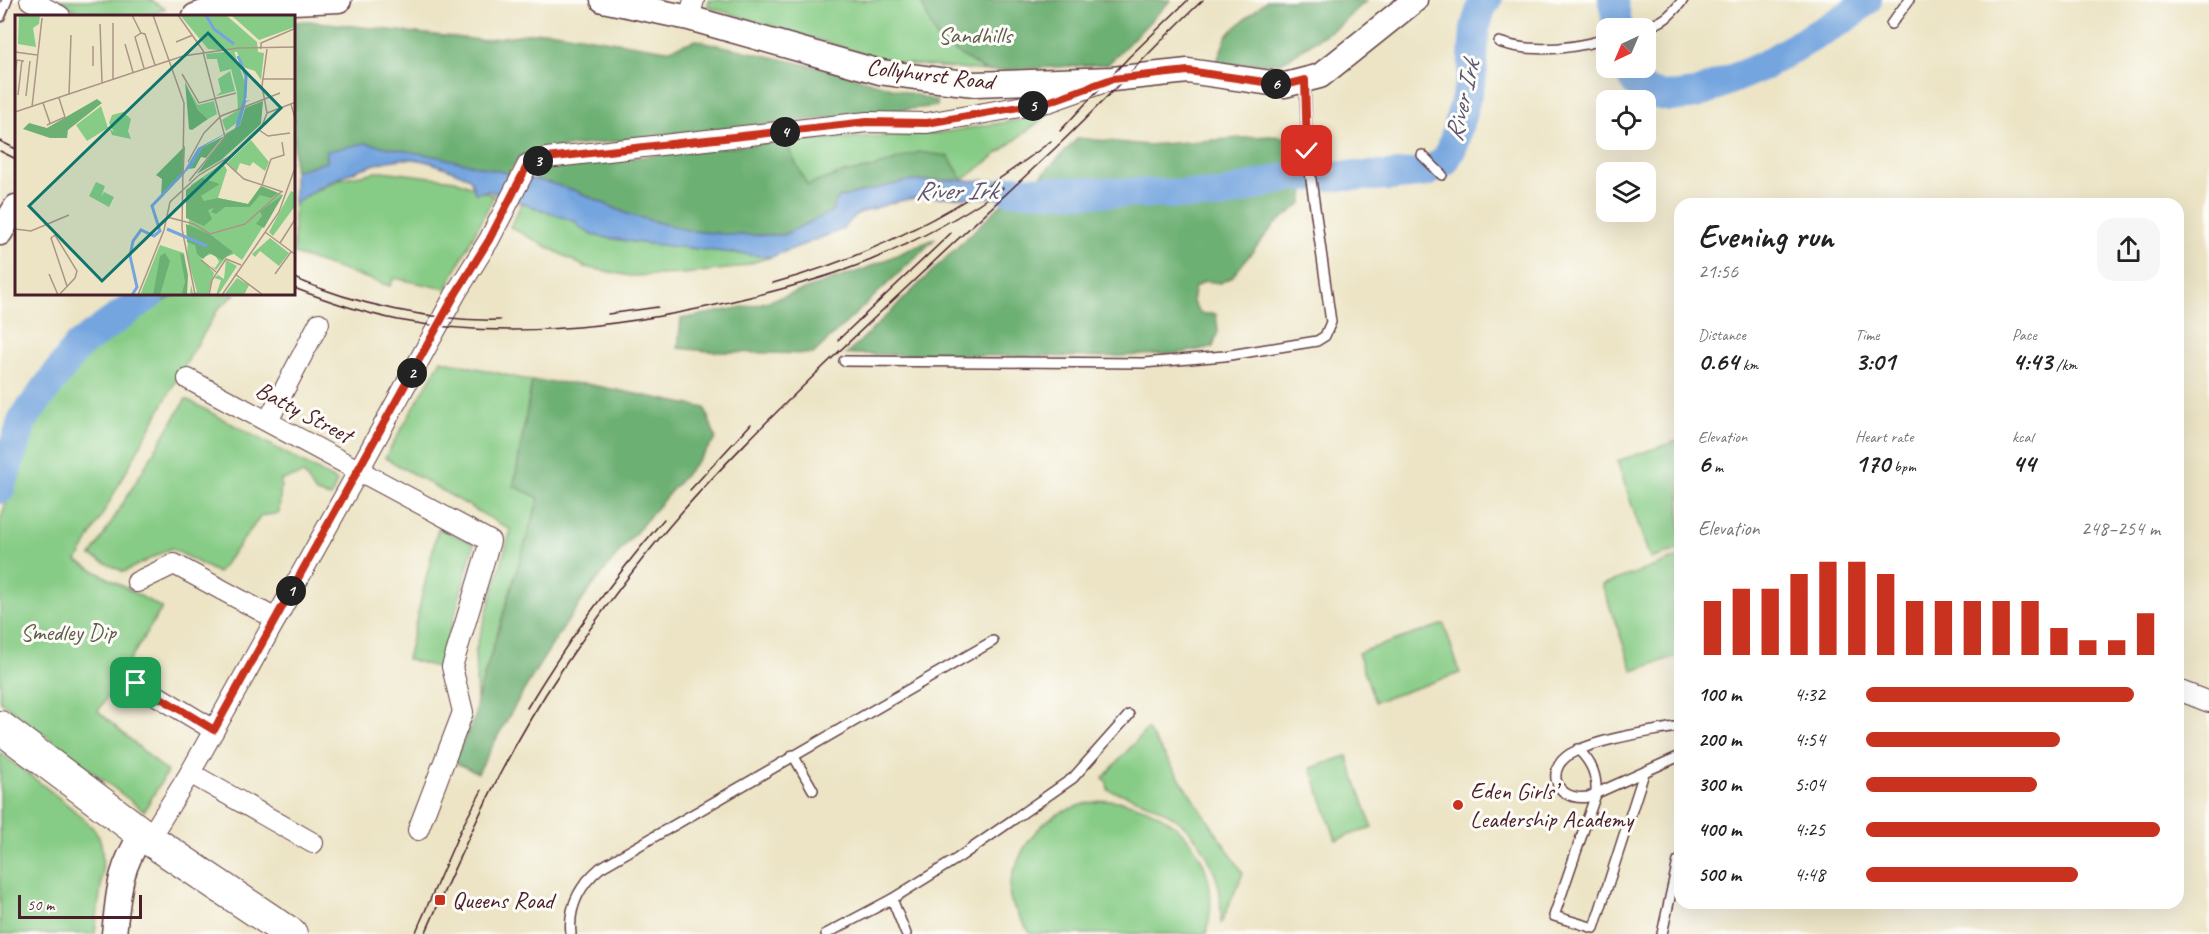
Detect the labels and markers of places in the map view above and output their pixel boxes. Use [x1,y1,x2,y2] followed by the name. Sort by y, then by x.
[1261,69,1291,99] pin: 6
[1018,91,1048,121] pin: 5
[770,117,800,147] pin: 4
[1281,125,1332,176] pin
[523,146,553,176] pin: 3
[397,358,427,388] pin: 2
[276,576,306,606] pin: 1
[110,657,161,708] pin
[1470,776,1635,834] place label: Eden Girls’ Leadership Academy
[1451,798,1465,812] marker: Eden Girls’ Leadership Academy
[452,885,557,915] place label: Queens Road
[433,893,447,907] marker: Queens Road

